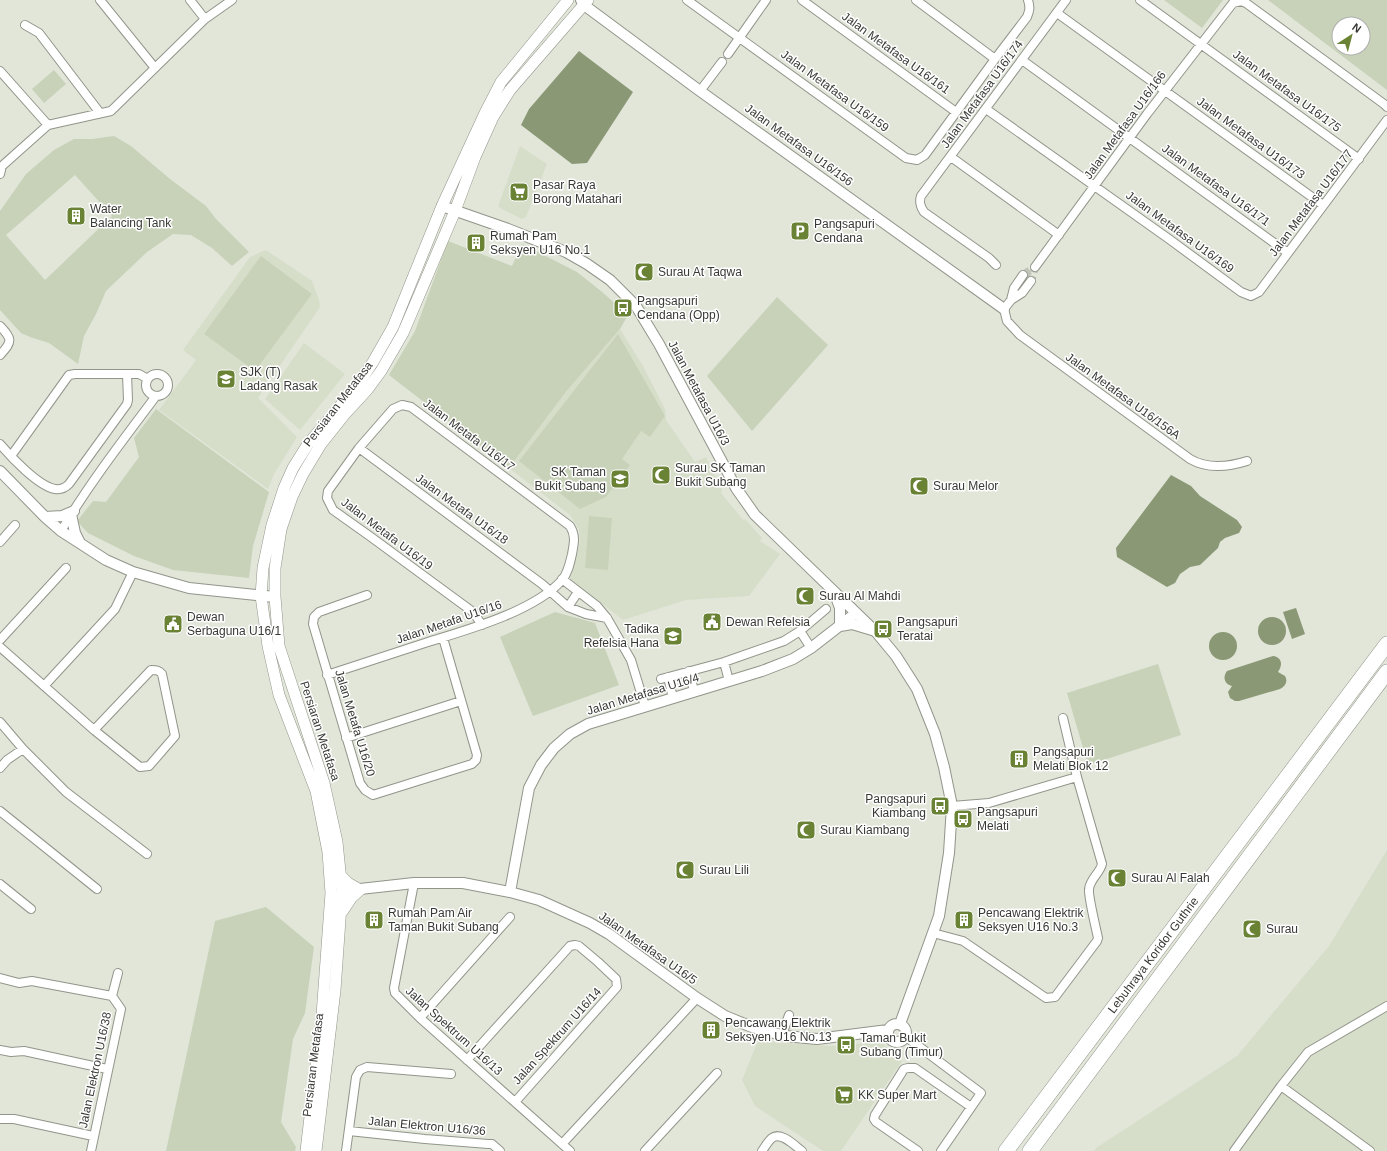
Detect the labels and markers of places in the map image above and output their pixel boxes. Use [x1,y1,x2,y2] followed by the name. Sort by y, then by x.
[533,178,622,206] place label: Pasar Raya Borong Matahari
[508,181,530,203] supermarket icon: Pasar Raya Borong Matahari
[90,202,172,230] place label: Water Balancing Tank
[65,205,87,227] building icon: Water Balancing Tank
[814,217,875,245] place label: Pangsapuri Cendana
[789,220,811,242] parking icon: Pangsapuri Cendana
[490,229,590,257] place label: Rumah Pam Seksyen U16 No.1
[465,232,487,254] building icon: Rumah Pam Seksyen U16 No.1
[633,261,655,283] mosque icon: Surau At Taqwa
[658,265,742,279] place label: Surau At Taqwa
[637,294,720,322] place label: Pangsapuri Cendana (Opp)
[612,297,634,319] bus stop icon: Pangsapuri Cendana (Opp)
[240,365,318,393] place label: SJK (T) Ladang Rasak
[215,368,237,390] school or university icon: SJK (T) Ladang Rasak
[675,461,766,489] place label: Surau SK Taman Bukit Subang
[650,464,672,486] mosque icon: Surau SK Taman Bukit Subang
[535,465,606,493] place label: SK Taman Bukit Subang
[609,468,631,490] school or university icon: SK Taman Bukit Subang
[908,475,930,497] mosque icon: Surau Melor
[933,479,998,493] place label: Surau Melor
[794,585,816,607] mosque icon: Surau Al Mahdi
[819,589,900,603] place label: Surau Al Mahdi
[187,610,281,638] place label: Dewan Serbaguna U16/1
[701,611,723,633] public building icon: Dewan Refelsia
[162,613,184,635] public building icon: Dewan Serbaguna U16/1
[726,615,810,629] place label: Dewan Refelsia
[897,615,958,643] place label: Pangsapuri Teratai
[872,618,894,640] bus stop icon: Pangsapuri Teratai
[584,622,659,650] place label: Tadika Refelsia Hana
[662,625,684,647] school or university icon: Tadika Refelsia Hana
[1033,745,1109,773] place label: Pangsapuri Melati Blok 12
[1008,748,1030,770] building icon: Pangsapuri Melati Blok 12
[865,792,926,820] place label: Pangsapuri Kiambang
[929,795,951,817] bus stop icon: Pangsapuri Kiambang
[977,805,1038,833] place label: Pangsapuri Melati
[952,808,974,830] bus stop icon: Pangsapuri Melati
[795,819,817,841] mosque icon: Surau Kiambang
[820,823,909,837] place label: Surau Kiambang
[674,859,696,881] mosque icon: Surau Lili
[699,863,749,877] place label: Surau Lili
[1106,867,1128,889] mosque icon: Surau Al Falah
[1131,871,1210,885] place label: Surau Al Falah
[388,906,499,934] place label: Rumah Pam Air Taman Bukit Subang
[978,906,1084,934] place label: Pencawang Elektrik Seksyen U16 No.3
[363,909,385,931] building icon: Rumah Pam Air Taman Bukit Subang
[953,909,975,931] building icon: Pencawang Elektrik Seksyen U16 No.3
[1241,918,1263,940] mosque icon: Surau
[1266,922,1298,936] place label: Surau
[725,1016,832,1044] place label: Pencawang Elektrik Seksyen U16 No.13
[700,1019,722,1041] building icon: Pencawang Elektrik Seksyen U16 No.13
[860,1031,943,1059] place label: Taman Bukit Subang (Timur)
[835,1034,857,1056] bus stop icon: Taman Bukit Subang (Timur)
[833,1084,855,1106] supermarket icon: KK Super Mart
[858,1088,937,1102] place label: KK Super Mart

